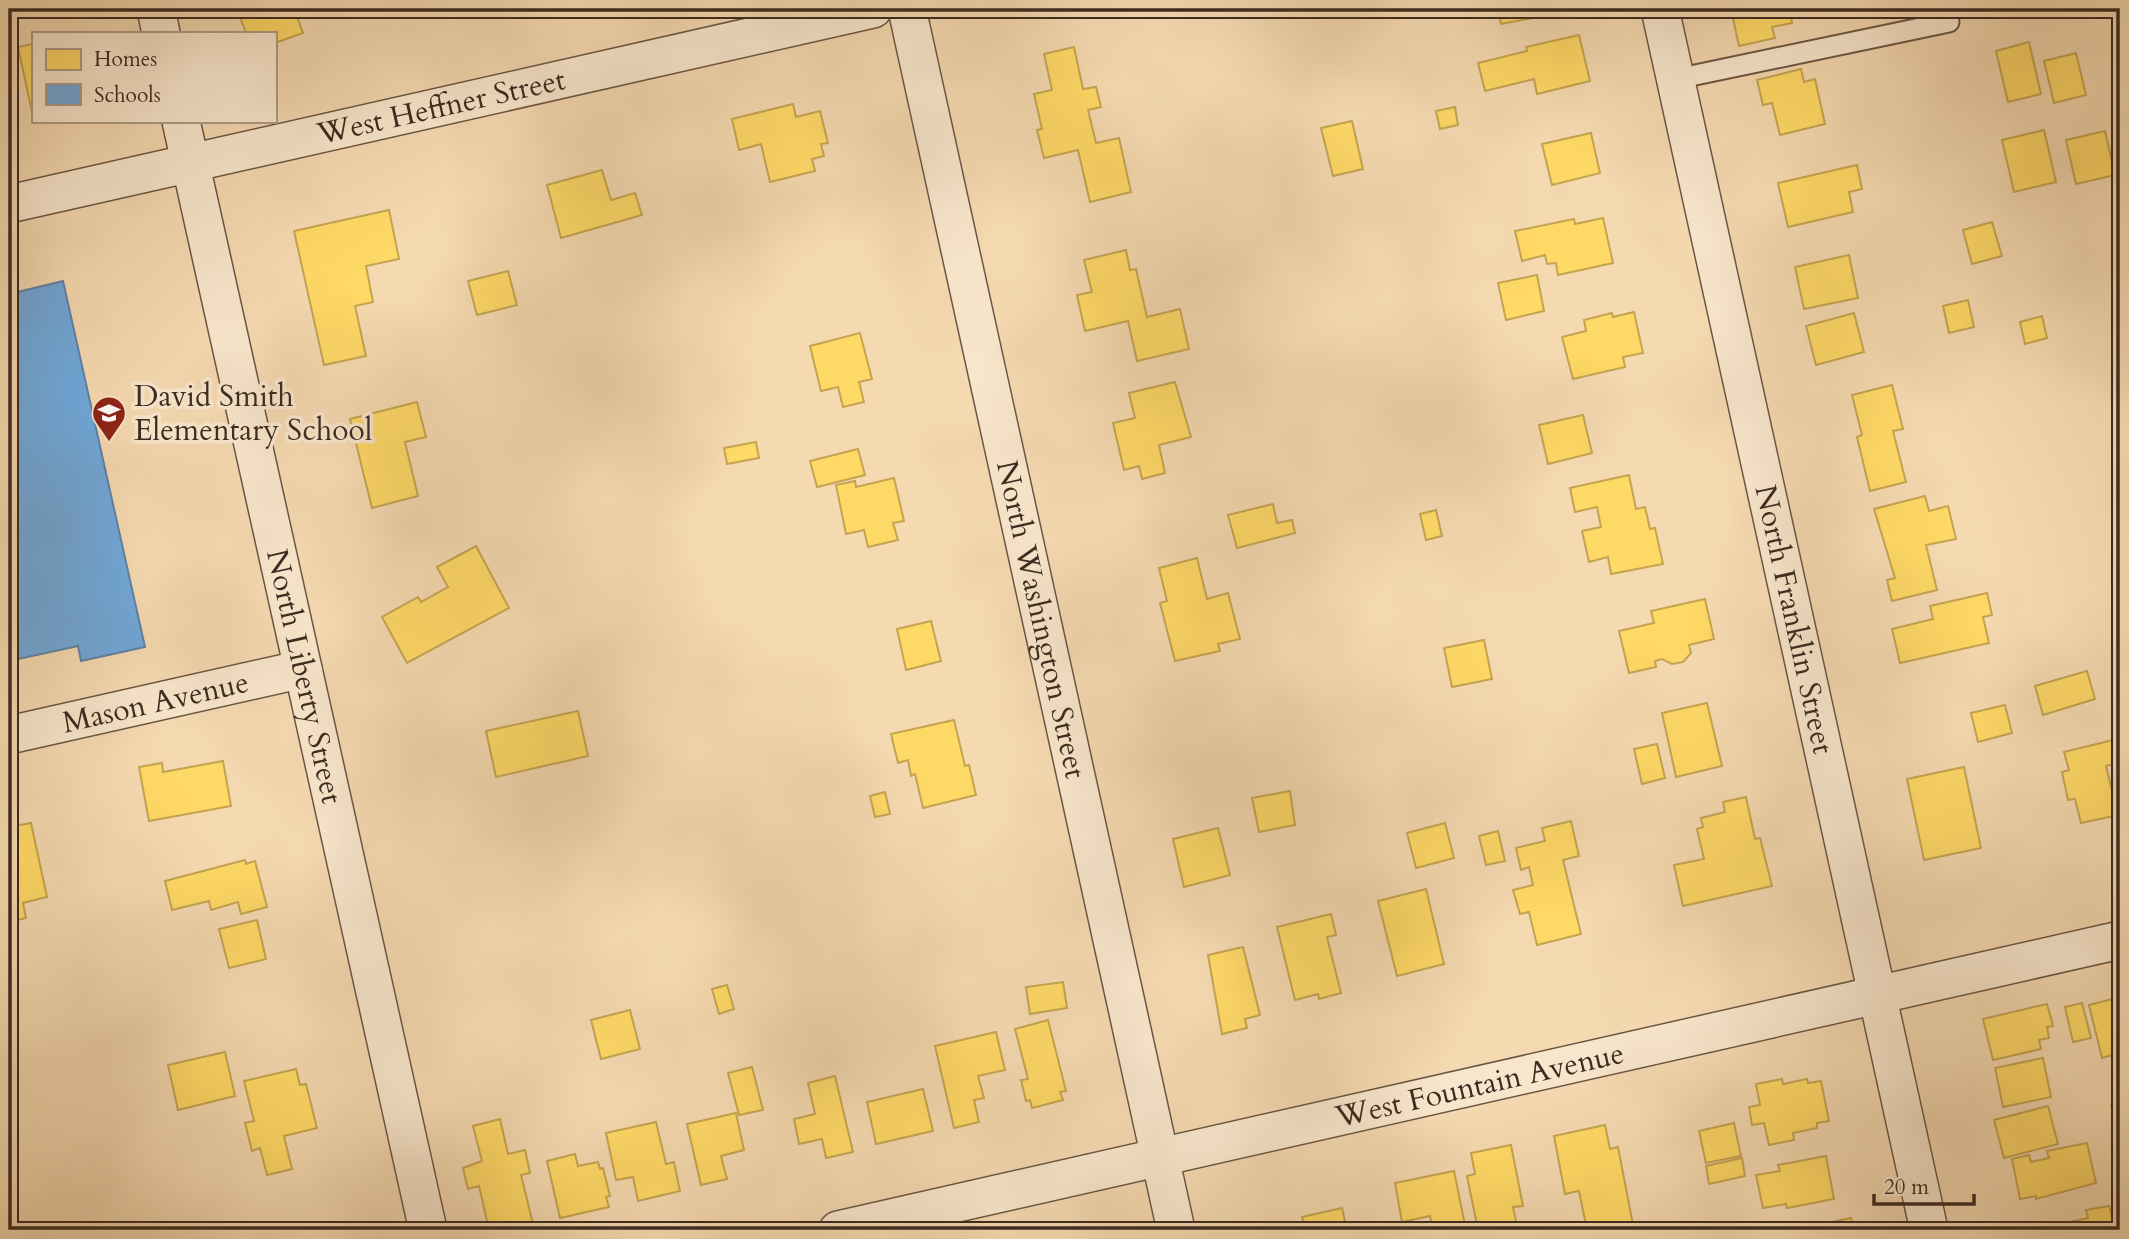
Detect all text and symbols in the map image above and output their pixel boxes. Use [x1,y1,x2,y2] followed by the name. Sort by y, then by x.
[32,32,276,122] legend
[94,45,157,74] text: Homes
[312,59,570,155] street label: West Heffner Street
[94,81,161,110] text: Schools
[134,376,373,451] place label: David Smith Elementary School
[90,394,128,443] school or university icon: David Smith Elementary School
[986,456,1096,783] street label: North Washington Street
[1744,481,1844,758] street label: North Franklin Street
[256,545,353,808] street label: North Liberty Street
[58,662,253,743] street label: Mason Avenue
[1331,1033,1628,1138] street label: West Fountain Avenue
[1874,1162,1973,1206] scale bar
[1884,1173,1929,1202] text: 20 m

